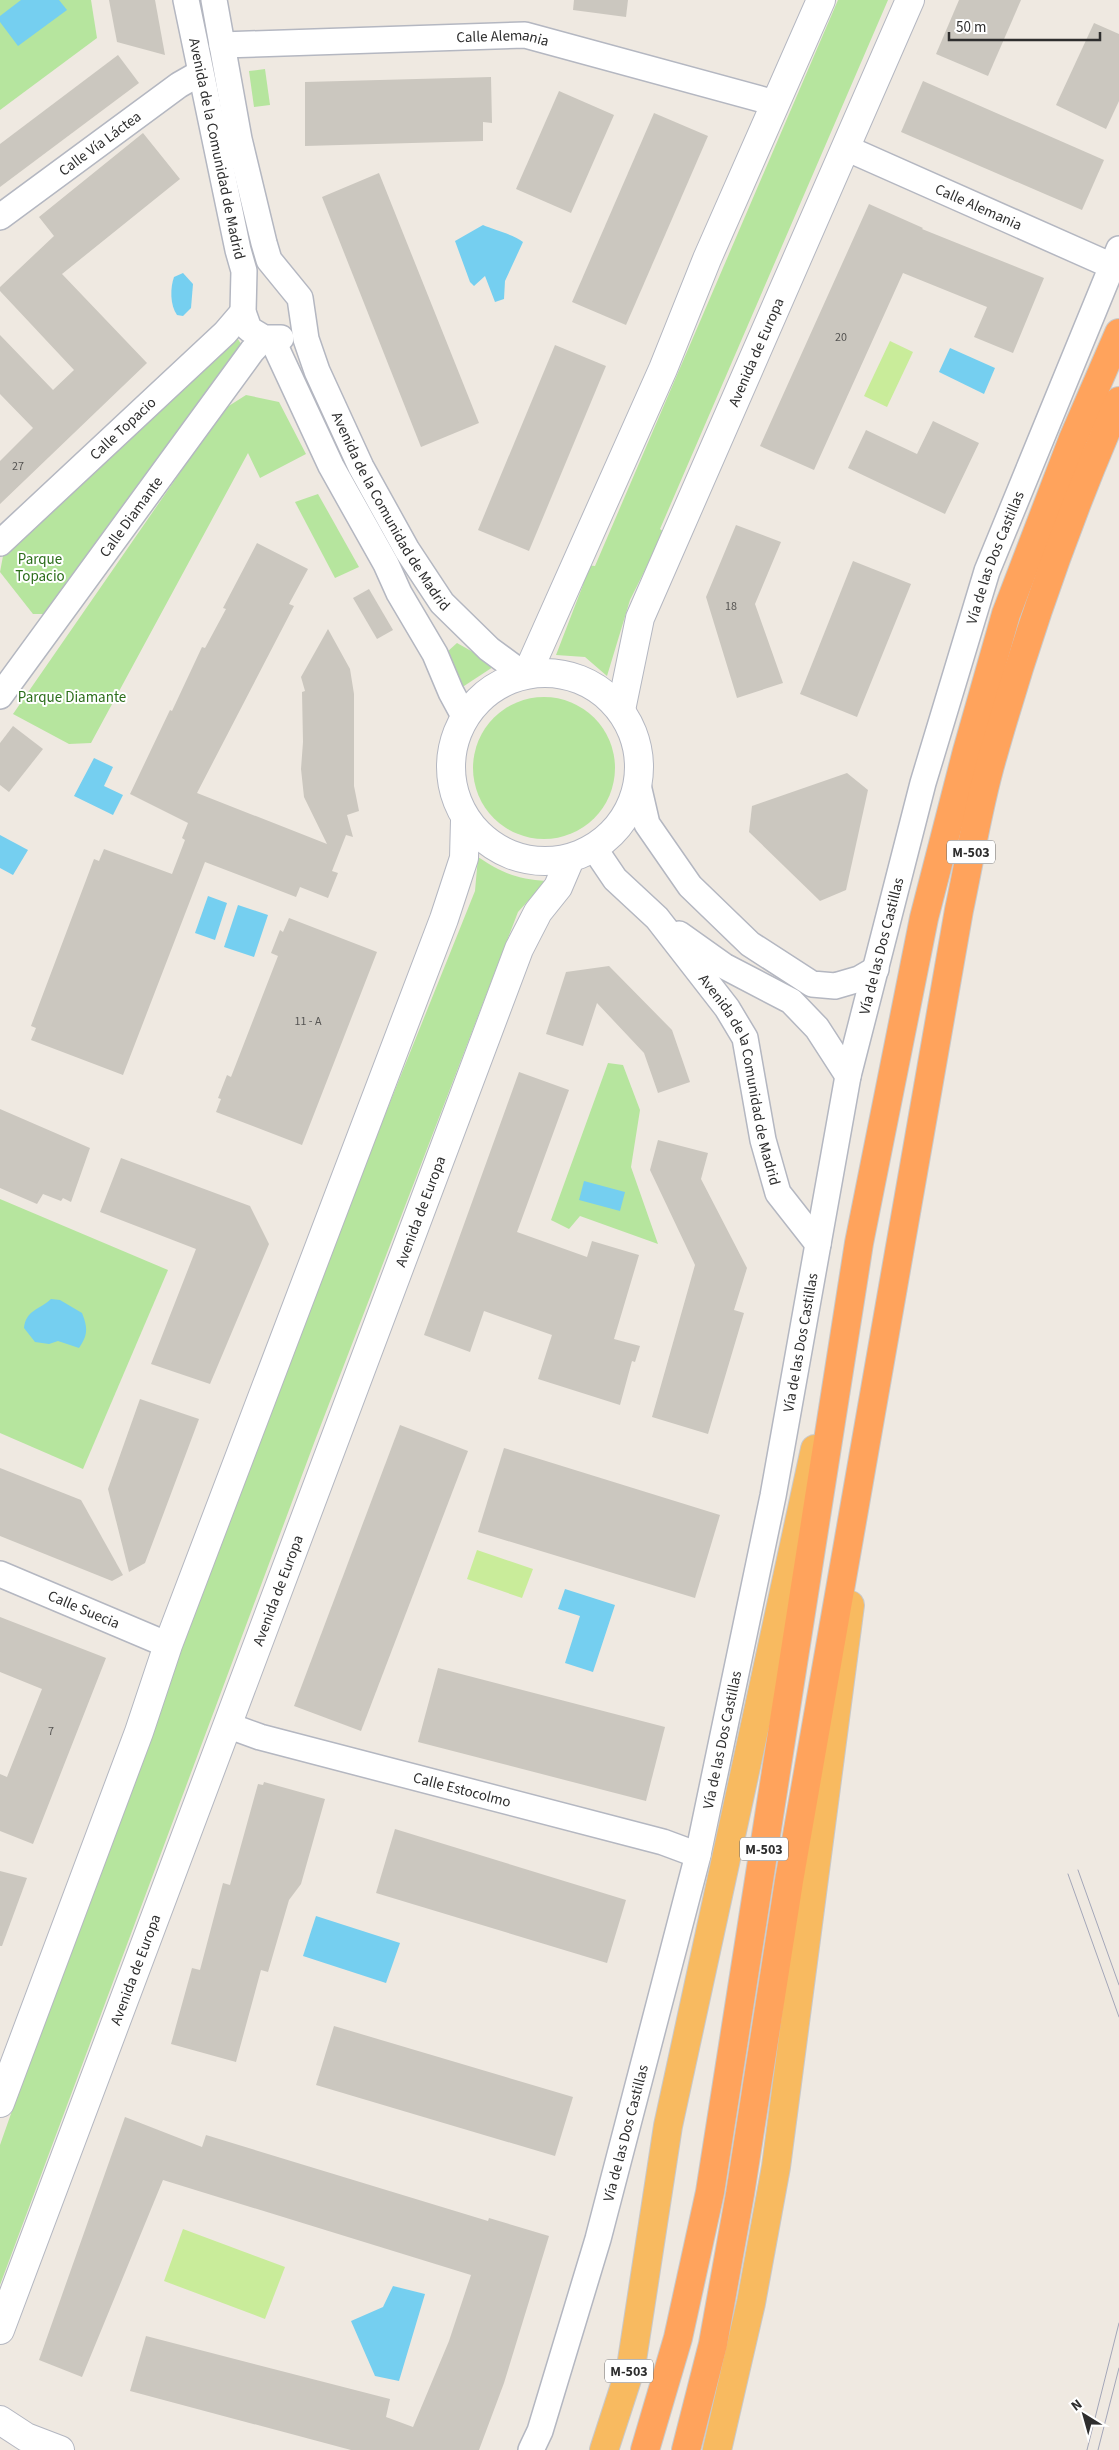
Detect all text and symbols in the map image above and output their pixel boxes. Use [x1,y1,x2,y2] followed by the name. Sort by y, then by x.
[949,10,1100,42] scale bar
[956,17,986,38] text: 50 m
[456,25,551,52] street label: Calle Alemania
[183,36,250,262] street label: Avenida de la Comunidad de Madrid
[55,106,146,181] street label: Calle Vía Láctea
[931,179,1025,236] street label: Calle Alemania
[724,295,790,410] street label: Avenida de Europa
[835,329,847,346] house number: 20
[85,392,161,465] street label: Calle Topacio
[326,409,454,616] street label: Avenida de la Comunidad de Madrid
[12,458,24,475] house number: 27
[95,472,168,562] street label: Calle Diamante
[962,488,1030,627] street label: Vía de las Dos Castillas
[15,549,65,587] park label: Parque Topacio
[725,598,737,615] house number: 18
[18,687,126,708] park label: Parque Diamante
[947,840,995,864] road number: M-503
[854,875,909,1017] street label: Vía de las Dos Castillas
[693,970,785,1188] street label: Avenida de la Comunidad de Madrid
[295,1013,322,1030] house number: 11 - A
[390,1153,451,1270] street label: Avenida de Europa
[778,1272,824,1414] street label: Vía de las Dos Castillas
[248,1532,309,1649] street label: Avenida de Europa
[45,1585,123,1634] street label: Calle Suecia
[698,1669,747,1811] street label: Vía de las Dos Castillas
[48,1723,54,1740] house number: 7
[411,1767,513,1813] street label: Calle Estocolmo
[740,1838,788,1860] road number: M-503
[105,1911,166,2028] street label: Avenida de Europa
[598,2062,654,2204] street label: Vía de las Dos Castillas
[605,2360,653,2382] road number: M-503
[1059,2390,1109,2440] north arrow
[1067,2395,1087,2416] text: N

